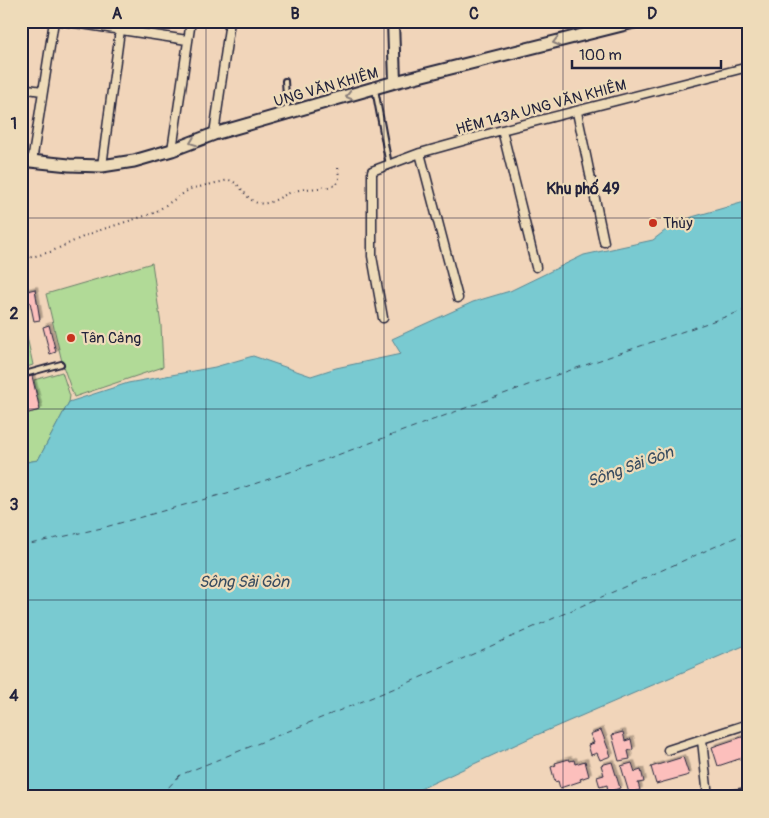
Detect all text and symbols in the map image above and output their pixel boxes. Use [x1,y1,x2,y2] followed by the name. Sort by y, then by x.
[112,4,123,24] text: A
[290,4,300,24] text: B
[469,4,479,24] text: C
[647,4,657,24] text: D
[552,36,561,47] one-way arrow
[572,38,720,70] scale bar
[579,46,622,65] text: 100 m
[272,63,381,111] street label: UNG VĂN KHIÊM
[454,76,629,139] street label: HẺM 143A UNG VĂN KHIÊM
[345,91,353,101] one-way arrow
[11,114,17,134] text: 1
[189,136,198,146] one-way arrow
[546,178,620,199] district label: Khu phố 49
[663,214,693,233] place label: Thủy
[647,217,659,229] marker: Thủy
[10,304,19,324] text: 2
[81,329,141,348] place label: Tân Cảng
[65,332,77,344] marker: Tân Cảng
[585,442,677,492] water label: Sông Sài Gòn
[10,495,19,515] text: 3
[199,572,290,592] water label: Sông Sài Gòn
[9,686,19,706] text: 4

